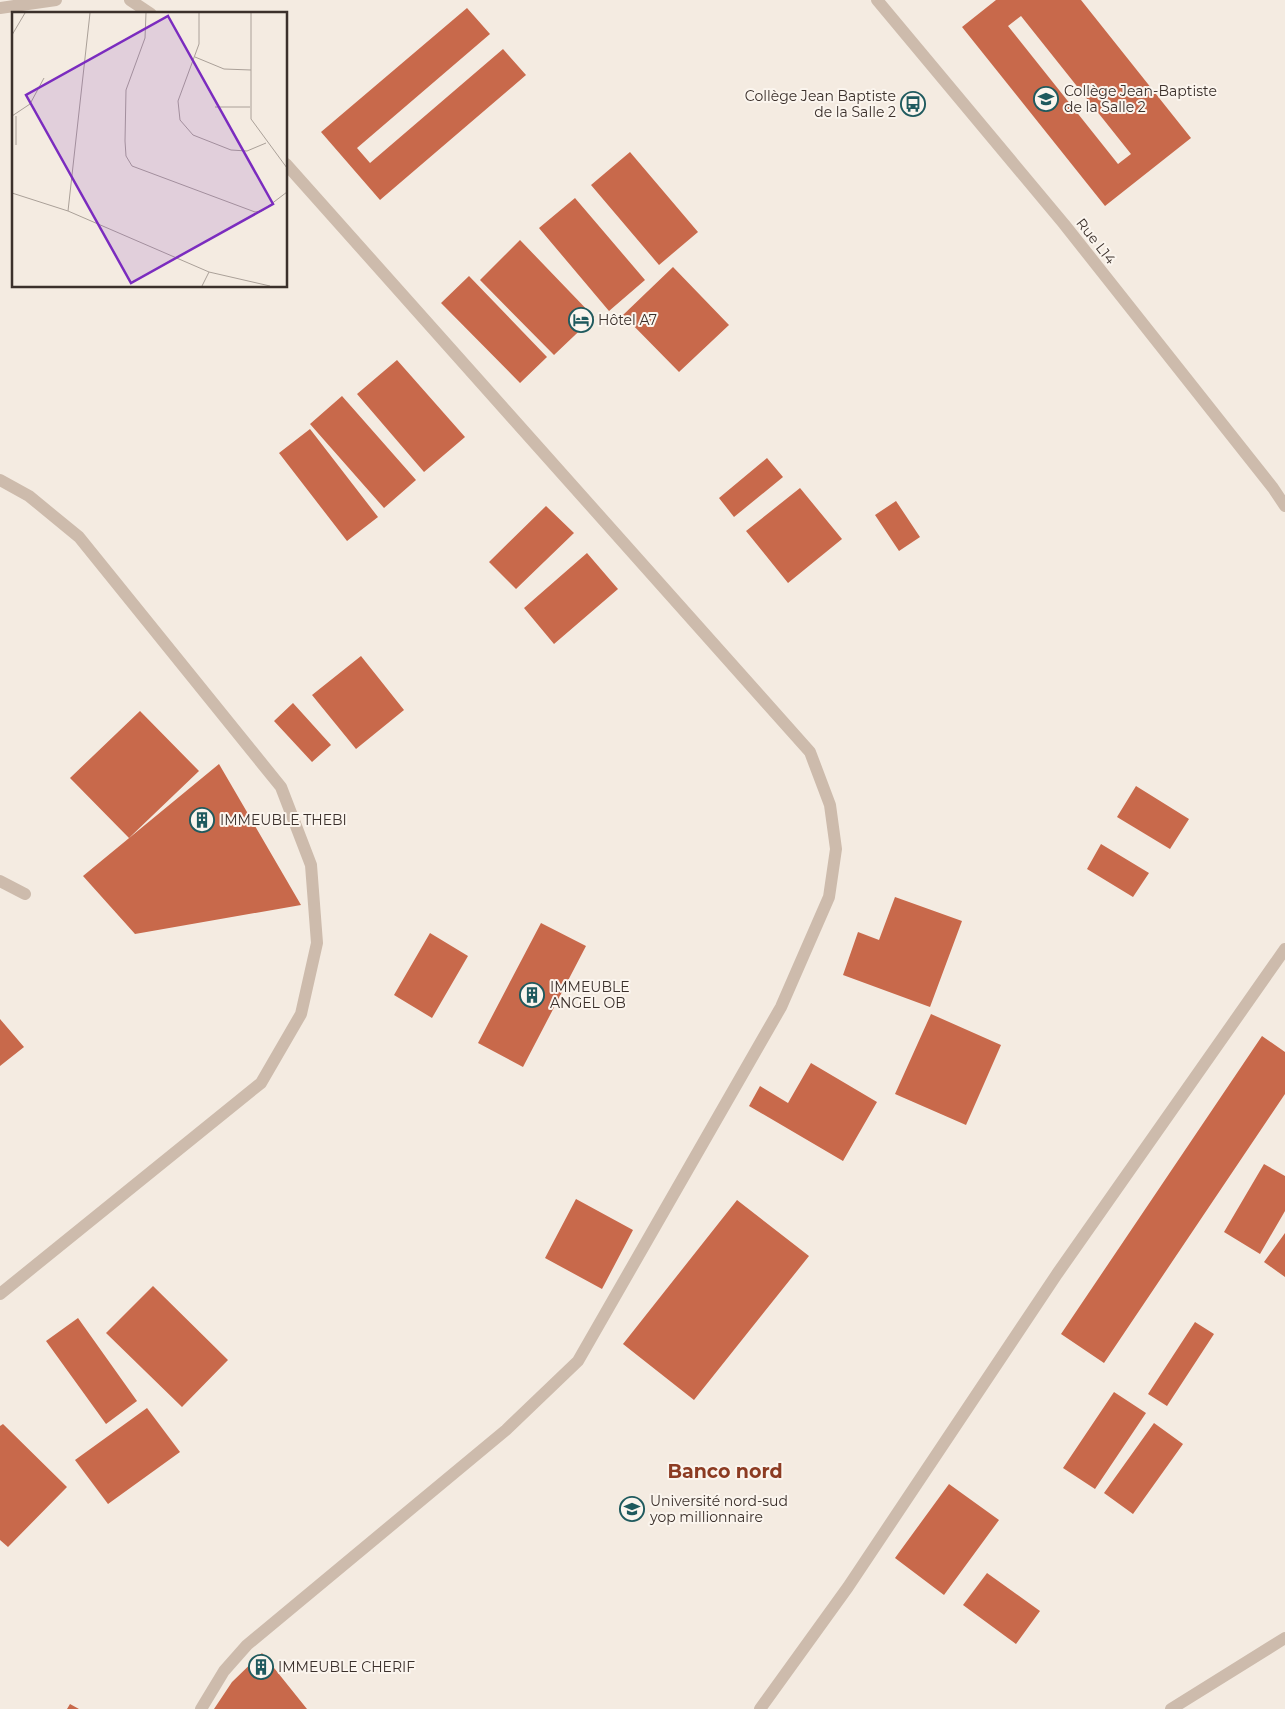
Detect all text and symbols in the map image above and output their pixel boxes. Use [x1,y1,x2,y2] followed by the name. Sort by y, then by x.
[12,12,288,288] inset map
[1064,82,1217,116] place label: Collège Jean-Baptiste de la Salle 2
[1033,86,1059,112] school or university icon: Collège Jean-Baptiste de la Salle 2
[745,87,896,121] place label: Collège Jean Baptiste de la Salle 2
[900,91,926,117] bus stop icon: Collège Jean Baptiste de la Salle 2
[1072,214,1120,268] street label: Rue L14
[568,307,594,333] hotel icon: Hôtel A7
[598,311,657,329] place label: Hôtel A7
[189,807,215,833] building icon: IMMEUBLE THEBI
[220,811,347,829] place label: IMMEUBLE THEBI
[550,978,630,1012] place label: IMMEUBLE ANGEL OB
[519,982,545,1008] building icon: IMMEUBLE ANGEL OB
[667,1460,783,1483] district label: Banco nord
[649,1492,788,1526] place label: Université nord-sud yop millionnaire
[619,1496,645,1522] school or university icon: Université nord-sud yop millionnaire
[248,1654,274,1680] building icon: IMMEUBLE CHERIF
[278,1658,415,1676] place label: IMMEUBLE CHERIF

